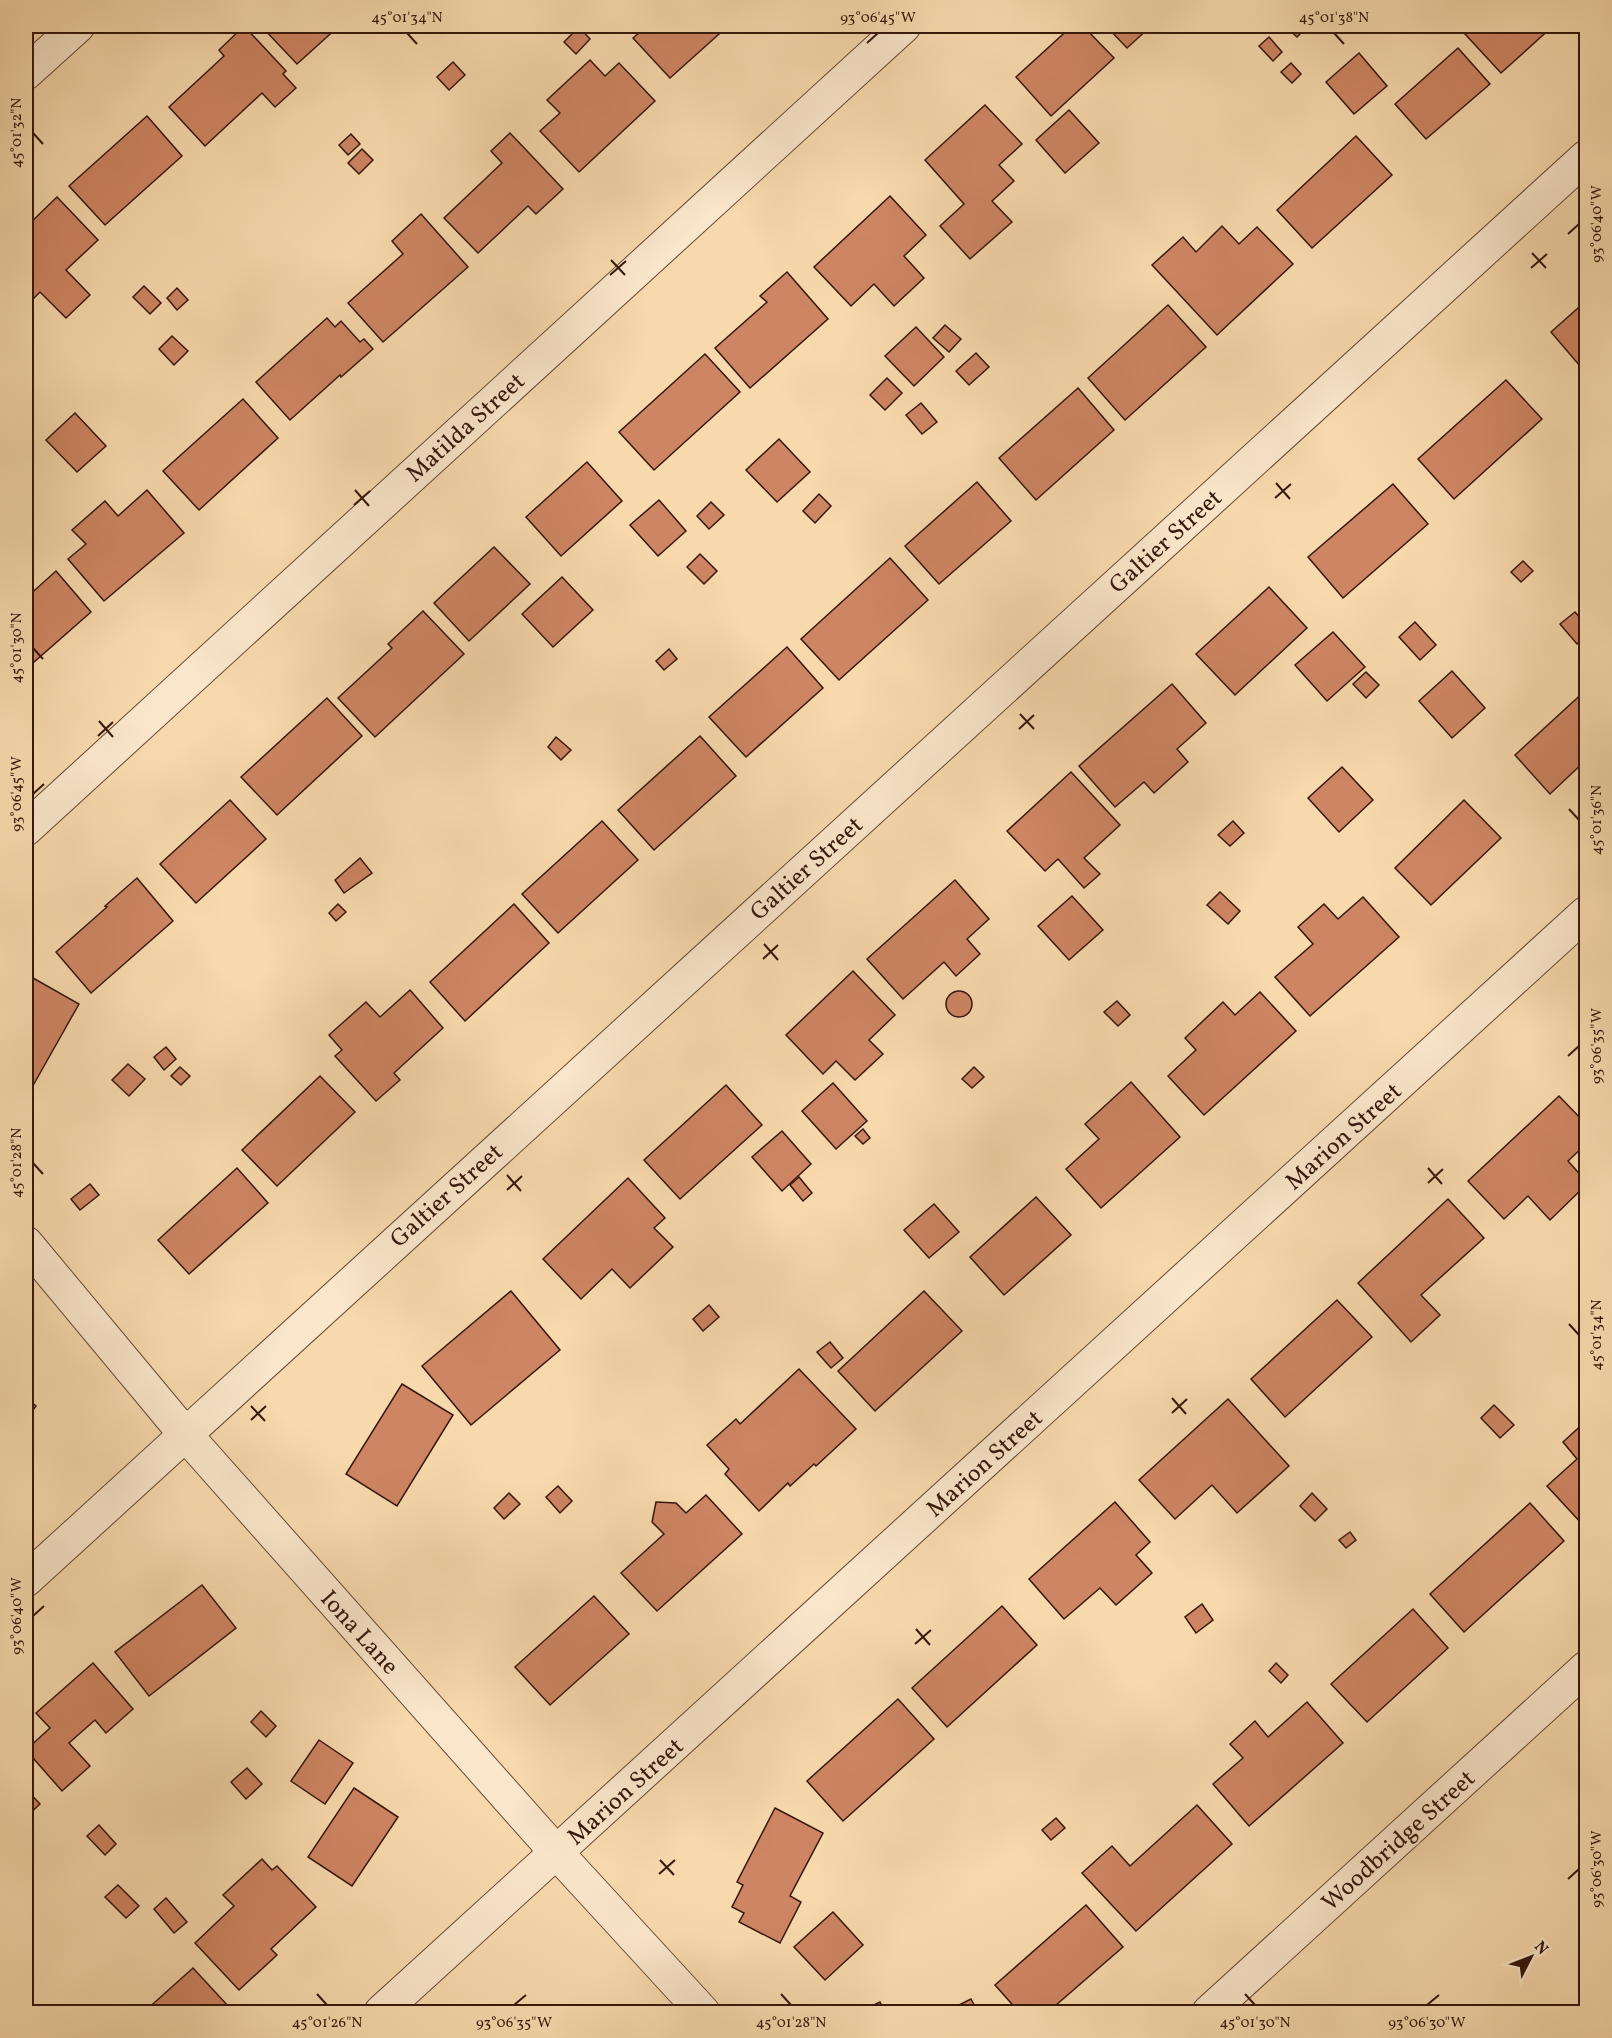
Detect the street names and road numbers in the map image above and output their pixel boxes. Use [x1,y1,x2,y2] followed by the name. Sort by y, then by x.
[399,366,533,491] street label: Matilda Street
[1102,483,1230,602] street label: Galtier Street
[743,810,871,929] street label: Galtier Street
[1279,1076,1410,1199] street label: Marion Street
[383,1137,511,1256] street label: Galtier Street
[920,1403,1051,1526] street label: Marion Street
[311,1584,406,1683] street label: Iona Lane
[561,1731,692,1854] street label: Marion Street
[1315,1763,1484,1920] street label: Woodbridge Street

